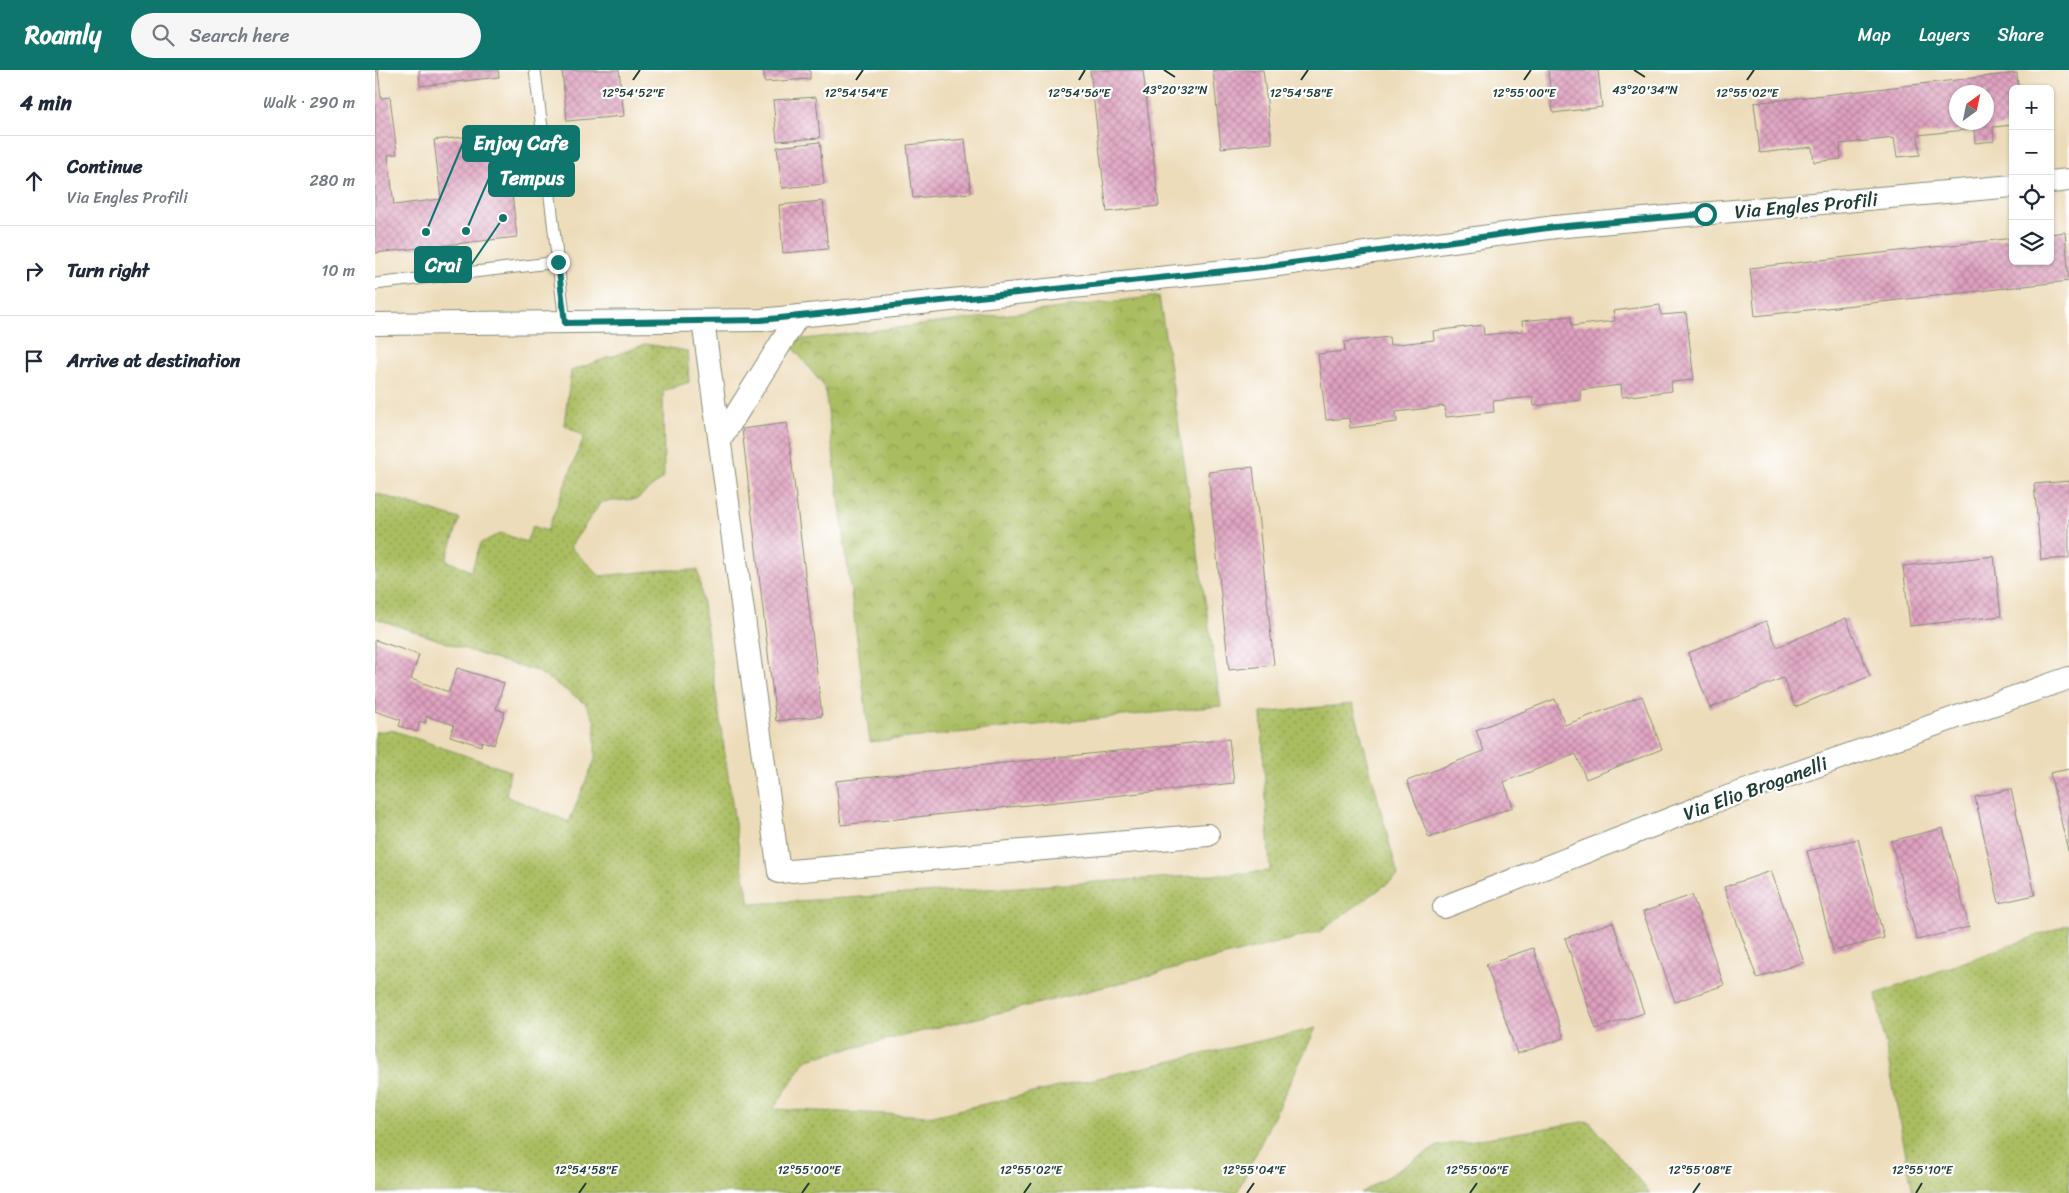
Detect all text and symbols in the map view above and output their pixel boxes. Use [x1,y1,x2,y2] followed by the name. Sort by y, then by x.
[131,13,481,58] search box
[25,14,101,56] text: Roamly
[189,19,289,52] text: Search here
[1858,19,1891,51] text: Map
[1919,19,1970,51] text: Layers
[1998,19,2044,51] text: Share
[149,21,177,49] icon: search
[1142,79,1208,101] text: 43°20'32"N
[1612,79,1678,101] text: 43°20'34"N
[602,82,666,104] text: 12°54'52"E
[825,82,889,104] text: 12°54'54"E
[1048,82,1111,104] text: 12°54'56"E
[1270,82,1334,104] text: 12°54'58"E
[1492,82,1557,104] text: 12°55'00"E
[1716,82,1780,104] text: 12°55'02"E
[20,84,72,122] text: 4 min
[1949,85,1994,130] north arrow
[2009,85,2054,265] map controls
[2009,85,2054,130] button: +
[263,88,355,117] text: Walk · 290 m
[463,126,579,161] callout: Enjoy Cafe
[474,126,569,161] text: Enjoy Cafe
[2009,130,2054,175] button: −
[67,150,143,183] text: Continue
[489,161,574,196] callout: Tempus
[500,161,565,196] text: Tempus
[310,166,355,195] text: 280 m
[20,167,48,195] icon: ahead
[2009,175,2054,220] button: locate
[67,183,188,212] text: Via Engles Profili
[1733,183,1880,228] street label: Via Engles Profili
[1694,203,1717,226] route start
[2009,220,2054,265] button: layers
[415,247,471,282] callout: Crai
[424,248,463,283] text: Crai
[547,251,570,274] route end
[67,254,149,287] text: Turn right
[322,256,355,285] text: 10 m
[20,257,48,285] icon: right
[67,344,240,377] text: Arrive at destination
[20,347,48,375] icon: arrive
[1678,747,1833,830] street label: Via Elio Broganelli
[555,1159,619,1181] text: 12°54'58"E
[777,1159,842,1181] text: 12°55'00"E
[1000,1159,1064,1181] text: 12°55'02"E
[1222,1159,1287,1181] text: 12°55'04"E
[1446,1159,1510,1181] text: 12°55'06"E
[1669,1159,1733,1181] text: 12°55'08"E
[1892,1159,1954,1181] text: 12°55'10"E

